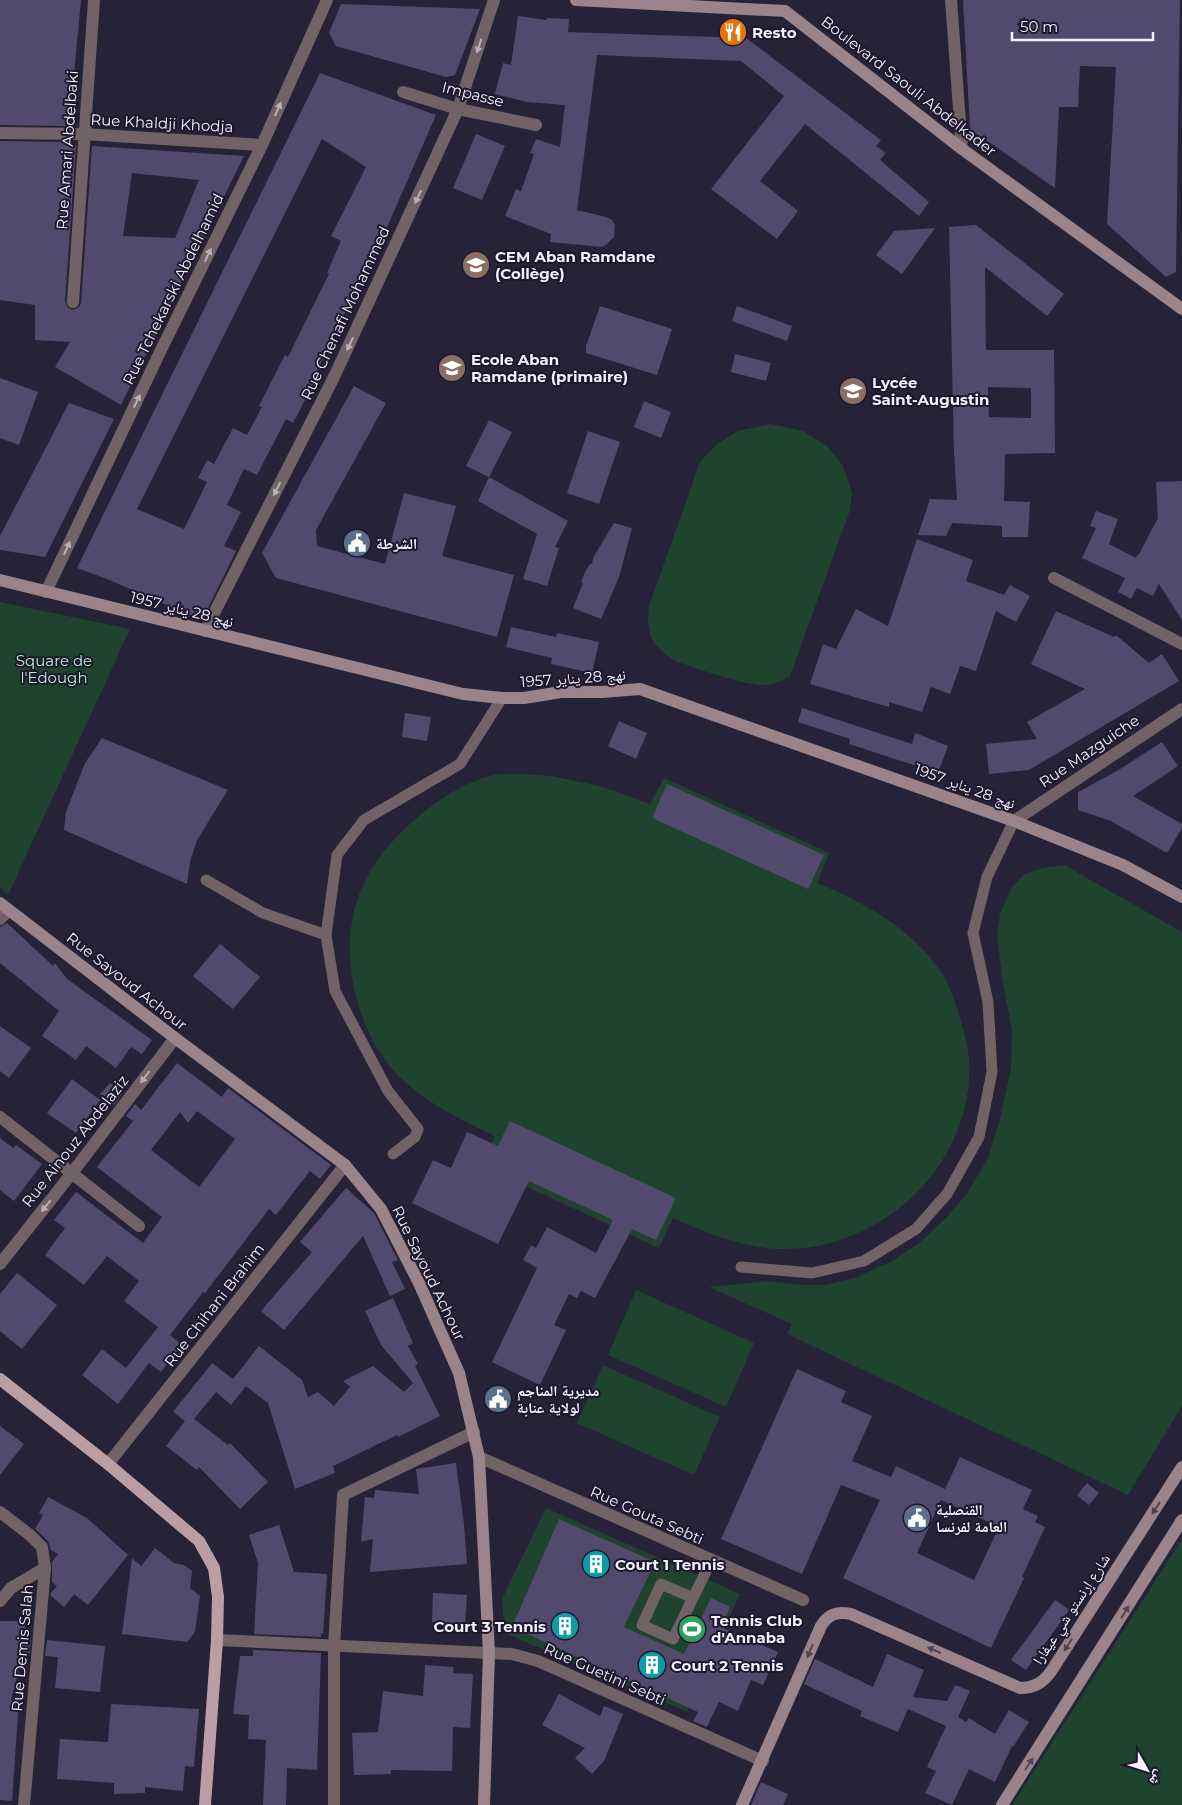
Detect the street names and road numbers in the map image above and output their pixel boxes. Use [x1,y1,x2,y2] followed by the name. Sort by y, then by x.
[818,12,1000,160] street label: Boulevard Saouli Abdelkader
[52,70,82,230] street label: Rue Amari Abdelbaki
[440,77,506,111] street label: Impasse
[90,110,234,136] street label: Rue Khaldji Khodja
[118,190,228,388] street label: Rue Tchekarski Abdelhamid
[296,223,394,403] street label: Rue Chenafi Mohammed
[128,587,236,632] street label: نهج 28 يناير 1957
[520,665,627,692] street label: نهج 28 يناير 1957
[1035,711,1143,791] street label: Rue Mazguiche
[912,759,1018,814] street label: نهج 28 يناير 1957
[63,928,191,1034] street label: Rue Sayoud Achour
[18,1071,133,1211] street label: Rue Ainouz Abdelaziz
[388,1202,470,1344] street label: Rue Sayoud Achour
[160,1239,268,1371] street label: Rue Chihani Brahim
[587,1481,707,1549] street label: Rue Gouta Sebti
[1028,1550,1116,1669] street label: شارع إرنستو شي عيفارا
[7,1584,37,1712] street label: Rue Demis Salah
[541,1639,669,1709] street label: Rue Guetini Sebti

